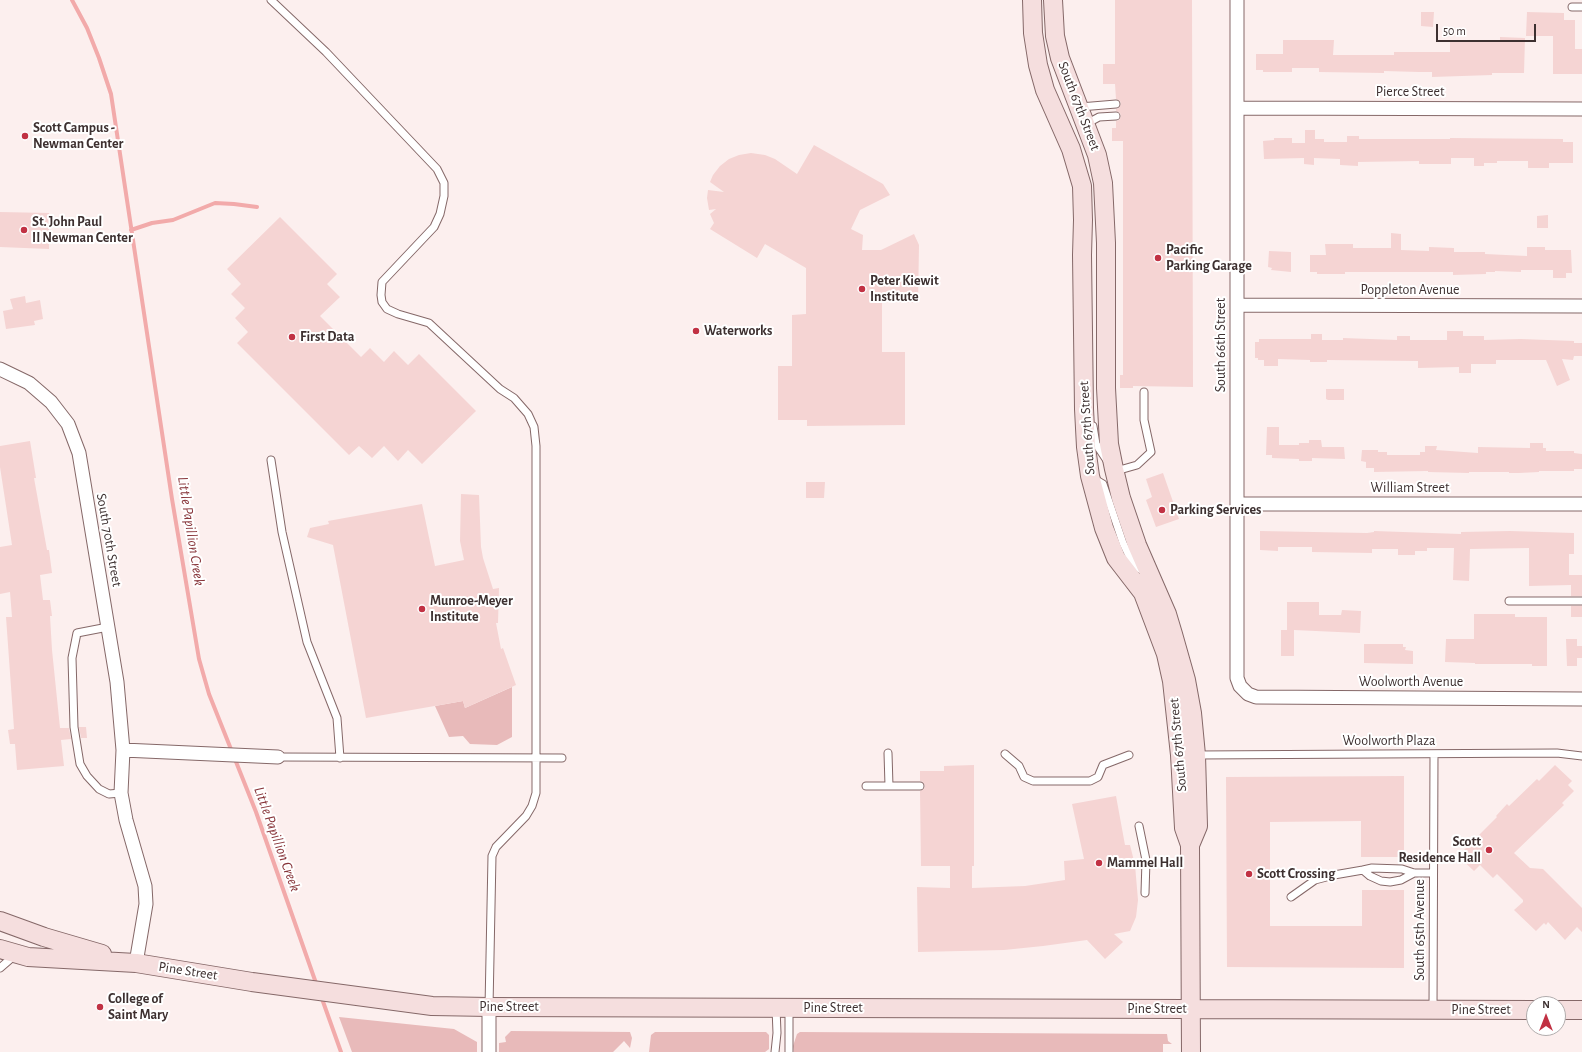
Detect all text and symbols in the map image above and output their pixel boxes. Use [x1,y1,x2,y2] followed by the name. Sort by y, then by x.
[1438,16,1538,42] scale bar
[1443,25,1466,37] text: 50 m
[1054,59,1104,153] street label: South 67th Street
[1376,84,1444,100] street label: Pierce Street
[33,120,123,152] place label: Scott Campus - Newman Center
[20,131,30,141] marker: Scott Campus - Newman Center
[32,214,133,246] place label: St. John Paul II Newman Center
[19,225,29,235] marker: St. John Paul II Newman Center
[1166,242,1252,274] place label: Pacific Parking Garage
[1153,253,1163,263] marker: Pacific Parking Garage
[870,273,939,306] place label: Peter Kiewit Institute
[1360,282,1460,298] street label: Poppleton Avenue
[857,284,867,294] marker: Peter Kiewit Institute
[1213,298,1229,392] street label: South 66th Street
[704,323,772,339] place label: Waterworks
[691,326,701,336] marker: Waterworks
[300,329,354,345] place label: First Data
[287,332,297,342] marker: First Data
[1075,381,1099,475] street label: South 67th Street
[173,475,209,587] water label: Little Papillion Creek
[1371,480,1449,496] street label: William Street
[93,492,125,588] street label: South 70th Street
[1170,502,1261,518] place label: Parking Services
[1157,505,1167,515] marker: Parking Services
[430,593,513,626] place label: Munroe-Meyer Institute
[417,604,427,614] marker: Munroe-Meyer Institute
[1359,674,1463,690] street label: Woolworth Avenue
[1166,698,1190,792] street label: South 67th Street
[1342,733,1436,749] street label: Woolworth Plaza
[250,784,304,894] water label: Little Papillion Creek
[1398,834,1481,866] place label: Scott Residence Hall
[1484,845,1494,855] marker: Scott Residence Hall
[1107,855,1183,871] place label: Mammel Hall
[1094,858,1104,868] marker: Mammel Hall
[1257,866,1335,882] place label: Scott Crossing
[1244,869,1254,879] marker: Scott Crossing
[1412,879,1428,981] street label: South 65th Avenue
[157,958,219,984] street label: Pine Street
[108,991,168,1024] place label: College of Saint Mary
[1526,996,1566,1036] north arrow
[479,999,539,1015] street label: Pine Street
[1542,999,1550,1010] text: N
[803,1000,863,1016] street label: Pine Street
[1127,1001,1187,1017] street label: Pine Street
[95,1002,105,1012] marker: College of Saint Mary
[1451,1002,1511,1018] street label: Pine Street

